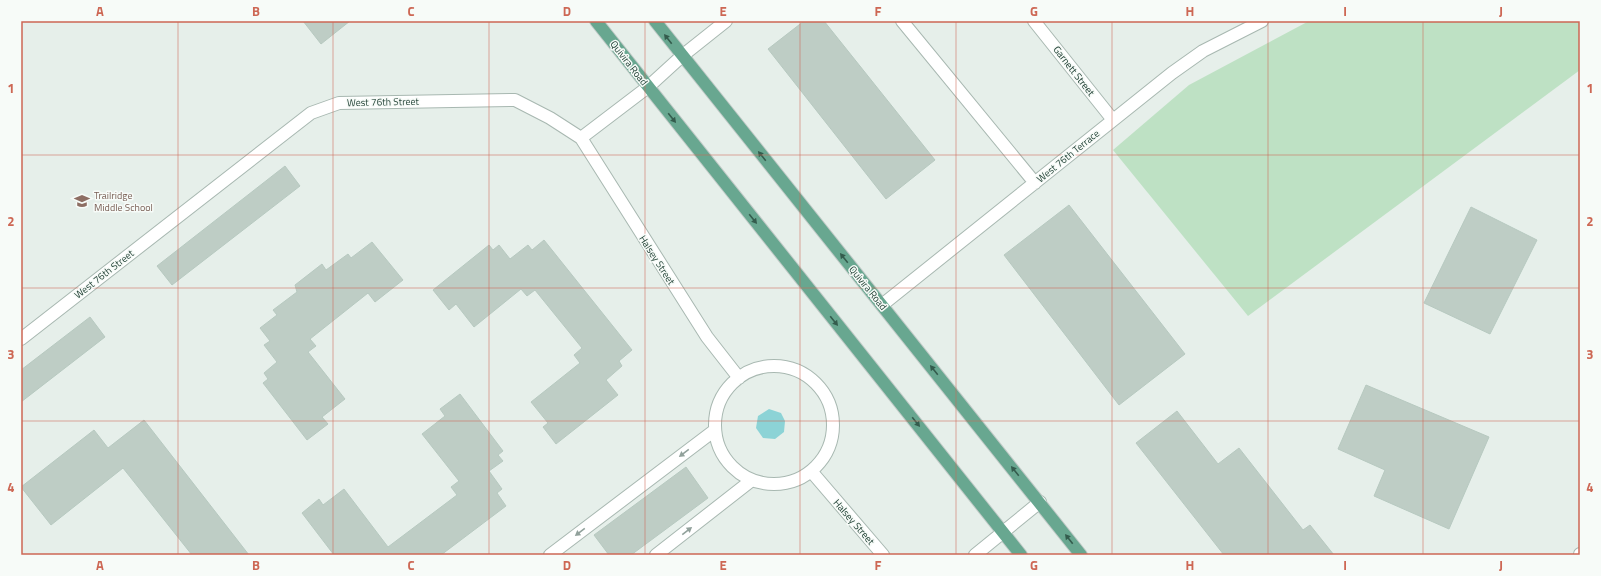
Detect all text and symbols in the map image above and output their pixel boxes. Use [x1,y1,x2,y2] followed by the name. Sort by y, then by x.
[96,1,104,21] text: A
[252,1,260,21] text: B
[407,1,415,21] text: C
[563,1,571,21] text: D
[719,1,727,21] text: E
[875,1,882,21] text: F
[1030,1,1038,21] text: G
[1186,1,1194,21] text: H
[1343,1,1347,21] text: I
[1499,1,1503,21] text: J
[664,33,672,44] one-way arrow
[607,37,651,89] street label: Quivira Road
[1050,43,1099,100] street label: Garnett Street
[7,78,15,98] text: 1
[1586,78,1594,98] text: 1
[347,94,420,110] street label: West 76th Street
[668,112,676,123] one-way arrow
[1033,126,1103,186] street label: West 76th Terrace
[758,151,767,162] one-way arrow
[94,188,153,215] place label: Trailridge Middle School
[73,192,91,210] school or university icon: Trailridge Middle School
[7,211,15,231] text: 2
[1586,211,1594,231] text: 2
[749,214,758,225] one-way arrow
[635,232,679,288] street label: Halsey Street
[71,246,137,302] street label: West 76th Street
[840,252,848,263] one-way arrow
[845,263,891,313] street label: Quivira Road
[830,315,839,326] one-way arrow
[7,344,15,364] text: 3
[1586,344,1594,364] text: 3
[930,364,938,375] one-way arrow
[911,417,920,428] one-way arrow
[679,449,690,458] one-way arrow
[1011,466,1020,477] one-way arrow
[7,477,15,497] text: 4
[1586,477,1594,497] text: 4
[830,496,879,549] street label: Halsey Street
[682,527,693,535] one-way arrow
[575,528,586,536] one-way arrow
[1065,534,1073,545] one-way arrow
[96,555,104,575] text: A
[252,555,260,575] text: B
[407,555,415,575] text: C
[563,555,571,575] text: D
[719,555,727,575] text: E
[875,555,882,575] text: F
[1030,555,1038,575] text: G
[1186,555,1194,575] text: H
[1343,555,1347,575] text: I
[1499,555,1503,575] text: J

